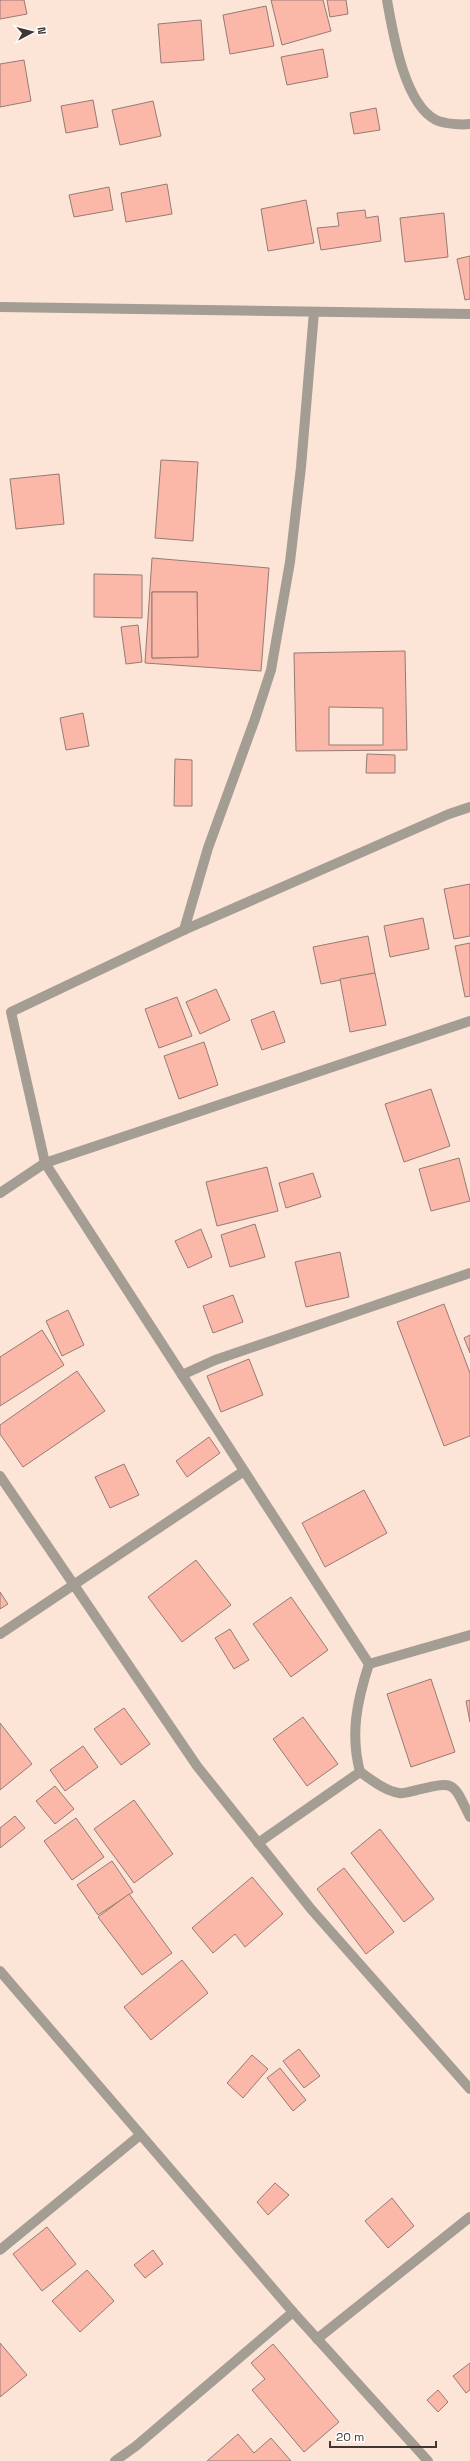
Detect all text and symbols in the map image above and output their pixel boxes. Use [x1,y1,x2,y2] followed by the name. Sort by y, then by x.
[12,12,52,52] north arrow
[35,26,49,35] text: N
[330,2423,436,2449] scale bar
[336,2429,364,2445] text: 20 m

